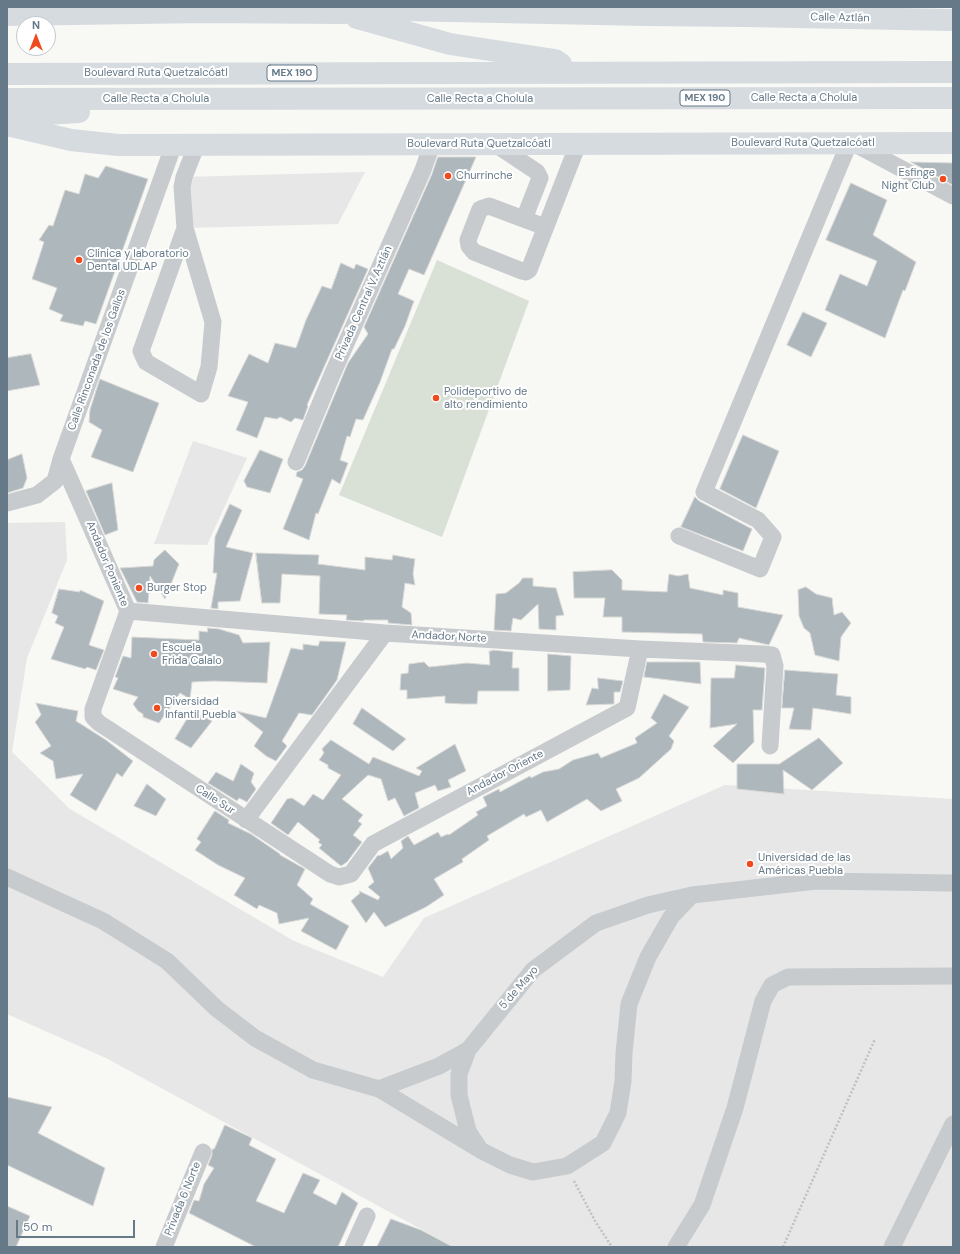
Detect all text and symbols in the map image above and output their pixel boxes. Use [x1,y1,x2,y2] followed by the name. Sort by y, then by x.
[810,11,870,25] street label: Calle Aztlán
[16,16,56,56] north arrow
[32,18,40,32] text: N
[267,65,317,81] road number: MEX 190
[84,66,228,80] street label: Boulevard Ruta Quetzalcóatl
[680,90,730,106] road number: MEX 190
[751,91,857,105] street label: Calle Recta a Cholula
[103,92,209,106] street label: Calle Recta a Cholula
[427,92,533,106] street label: Calle Recta a Cholula
[731,136,875,150] street label: Boulevard Ruta Quetzalcóatl
[407,137,551,151] street label: Boulevard Ruta Quetzalcóatl
[882,166,935,192] place label: Esfinge Night Club
[456,169,512,183] place label: Churrinche
[443,171,453,181] marker: Churrinche
[938,174,948,184] marker: Esfinge Night Club
[333,244,395,362] street label: Privada Central V. Aztlán
[87,247,189,273] place label: Clinica y laboratorio Dental UDLAP
[74,255,84,265] marker: Clinica y laboratorio Dental UDLAP
[65,288,129,432] street label: Calle Rinconada de los Gallos
[444,385,528,411] place label: Polideportivo de alto rendimiento
[431,393,441,403] marker: Polideportivo de alto rendimiento
[83,519,131,609] street label: Andador Poniente
[147,581,207,595] place label: Burger Stop
[134,583,144,593] marker: Burger Stop
[411,628,487,646] street label: Andador Norte
[162,641,222,667] place label: Escuela Frida Calalo
[149,649,159,659] marker: Escuela Frida Calalo
[165,695,236,721] place label: Diversidad Infantil Puebla
[152,703,162,713] marker: Diversidad Infantil Puebla
[464,747,546,799] street label: Andador Oriente
[193,782,237,818] street label: Calle Sur
[758,851,851,877] place label: Universidad de las Américas Puebla
[745,859,755,869] marker: Universidad de las Américas Puebla
[497,964,541,1012] street label: 5 de Mayo
[162,1160,204,1238] street label: Privada 6 Norte
[18,1212,137,1238] scale bar
[23,1219,52,1235] text: 50 m

